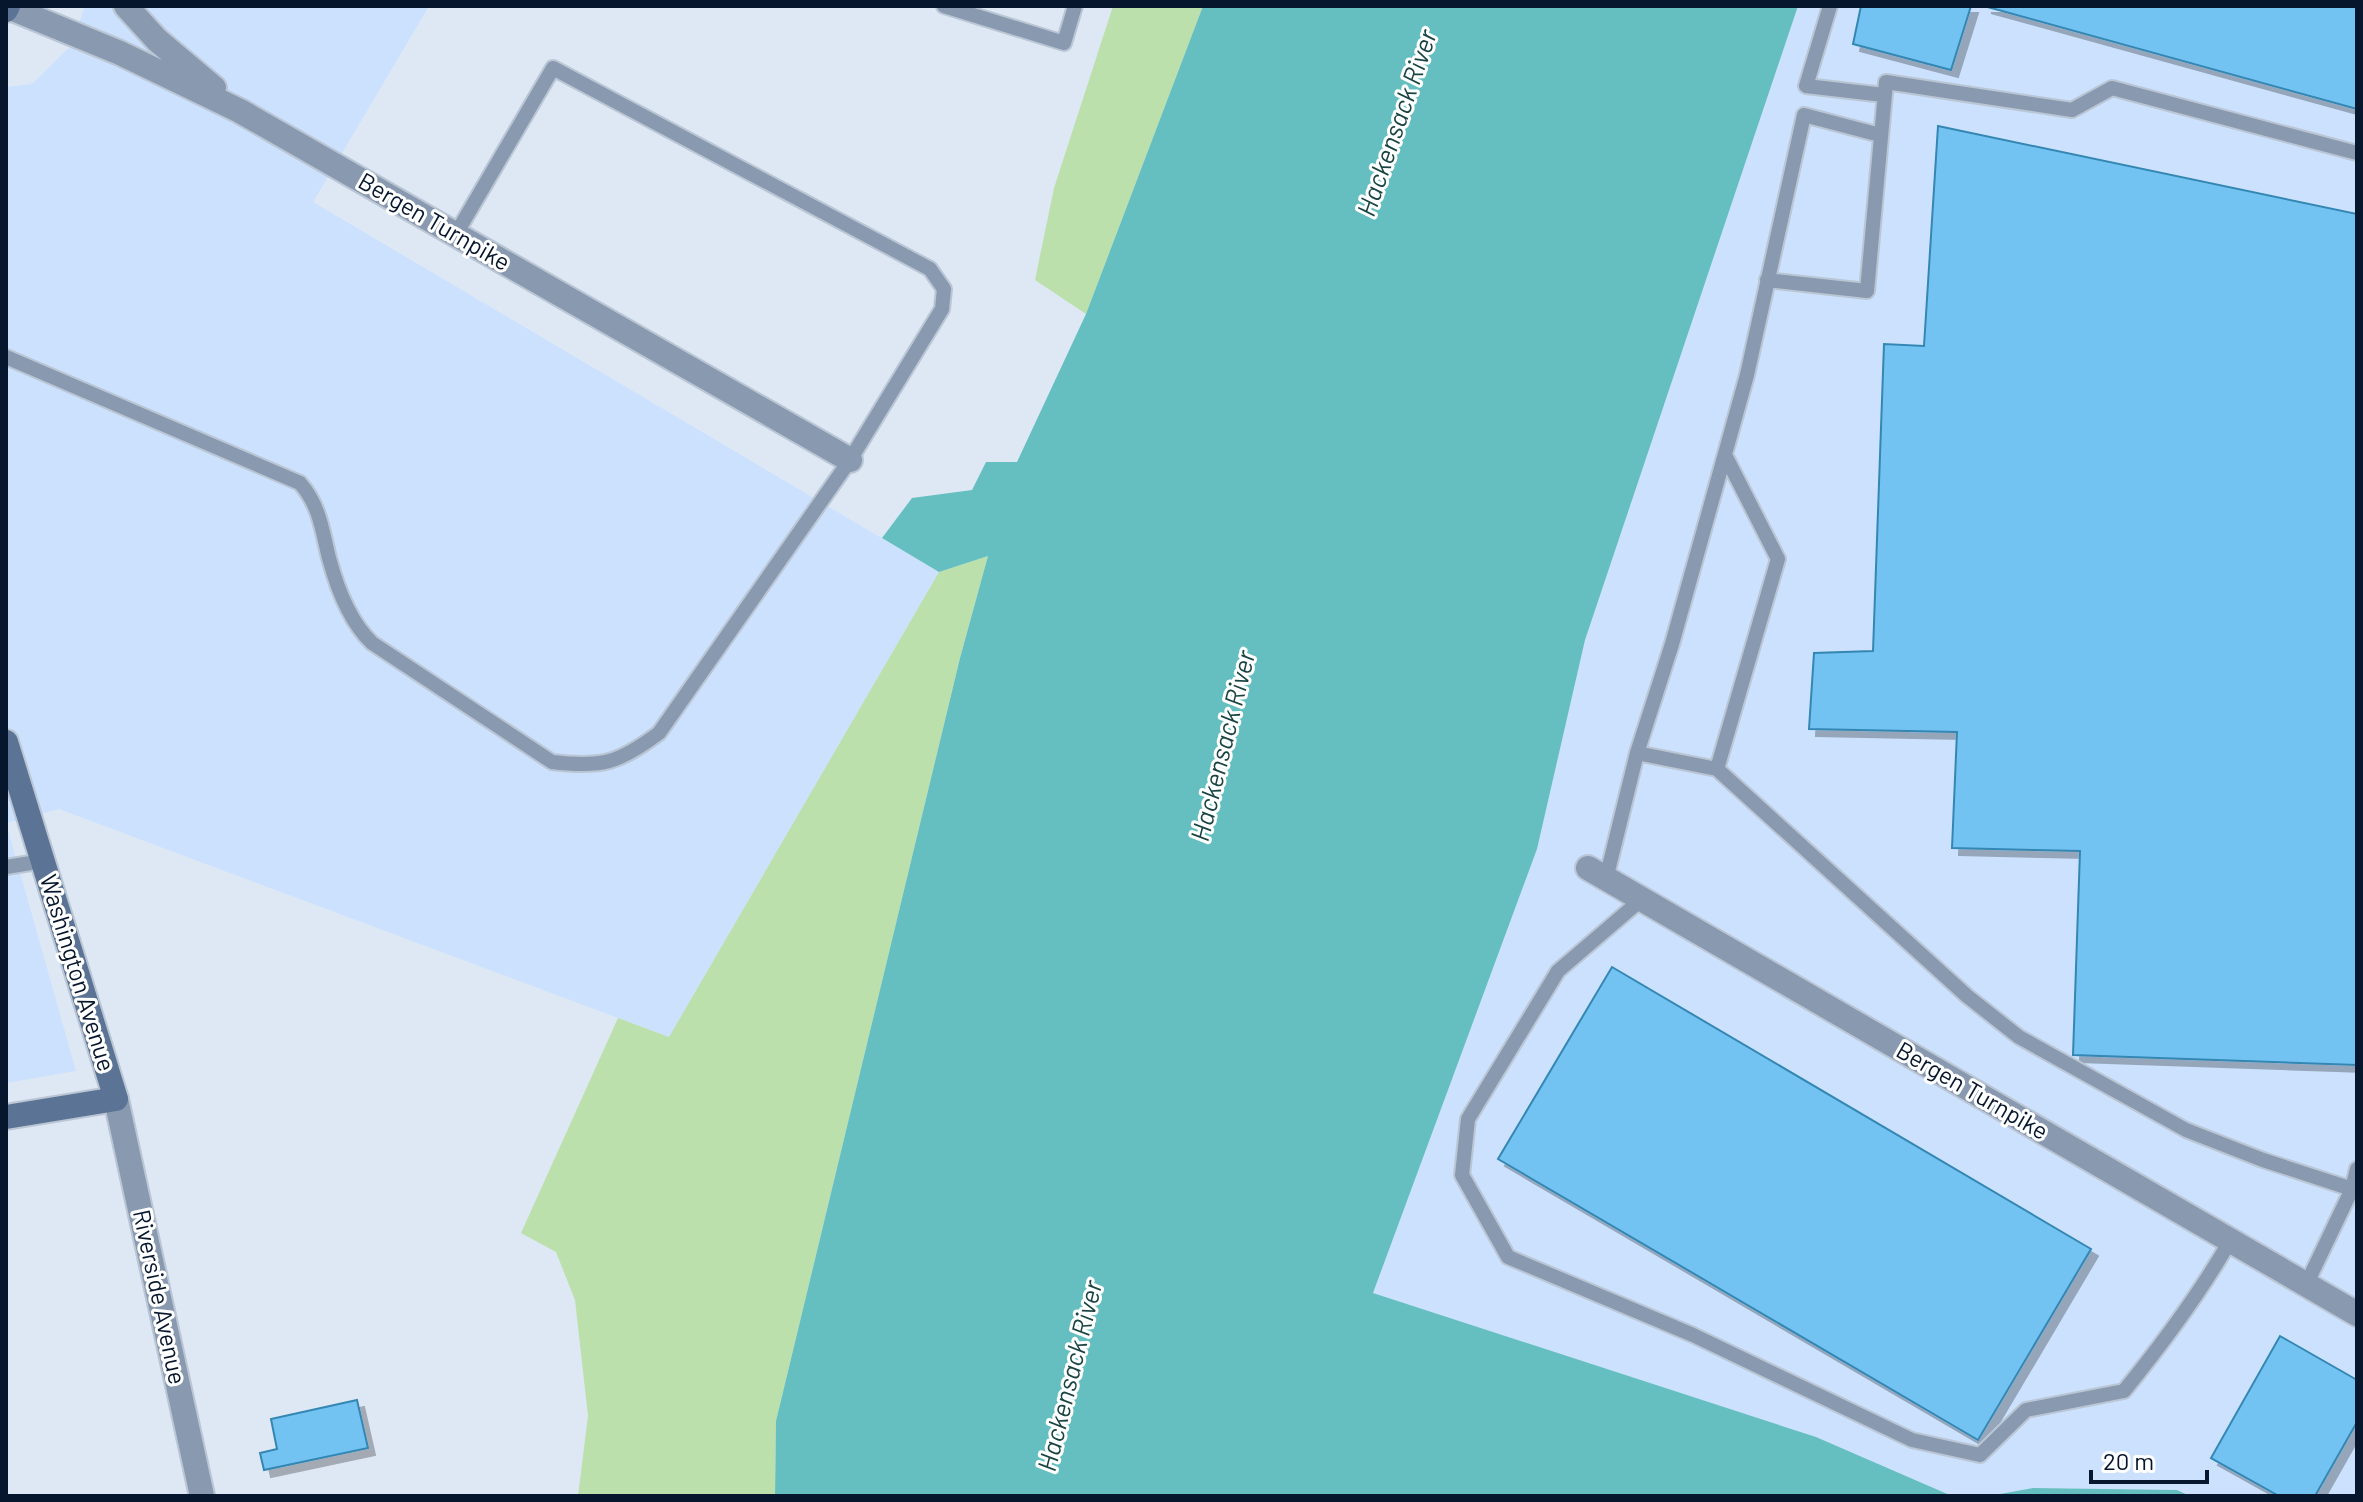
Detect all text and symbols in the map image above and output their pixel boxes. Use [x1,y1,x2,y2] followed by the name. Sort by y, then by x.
[1349,24,1442,220] water label: Hackensack River
[354,166,516,276] street label: Bergen Turnpike
[1183,646,1260,844] water label: Hackensack River
[35,871,122,1074] street label: Washington Avenue
[1892,1035,2054,1145] street label: Bergen Turnpike
[128,1207,193,1387] street label: Riverside Avenue
[1030,1276,1107,1474] water label: Hackensack River
[2091,1434,2207,1484] scale bar
[2103,1446,2154,1475] text: 20 m

